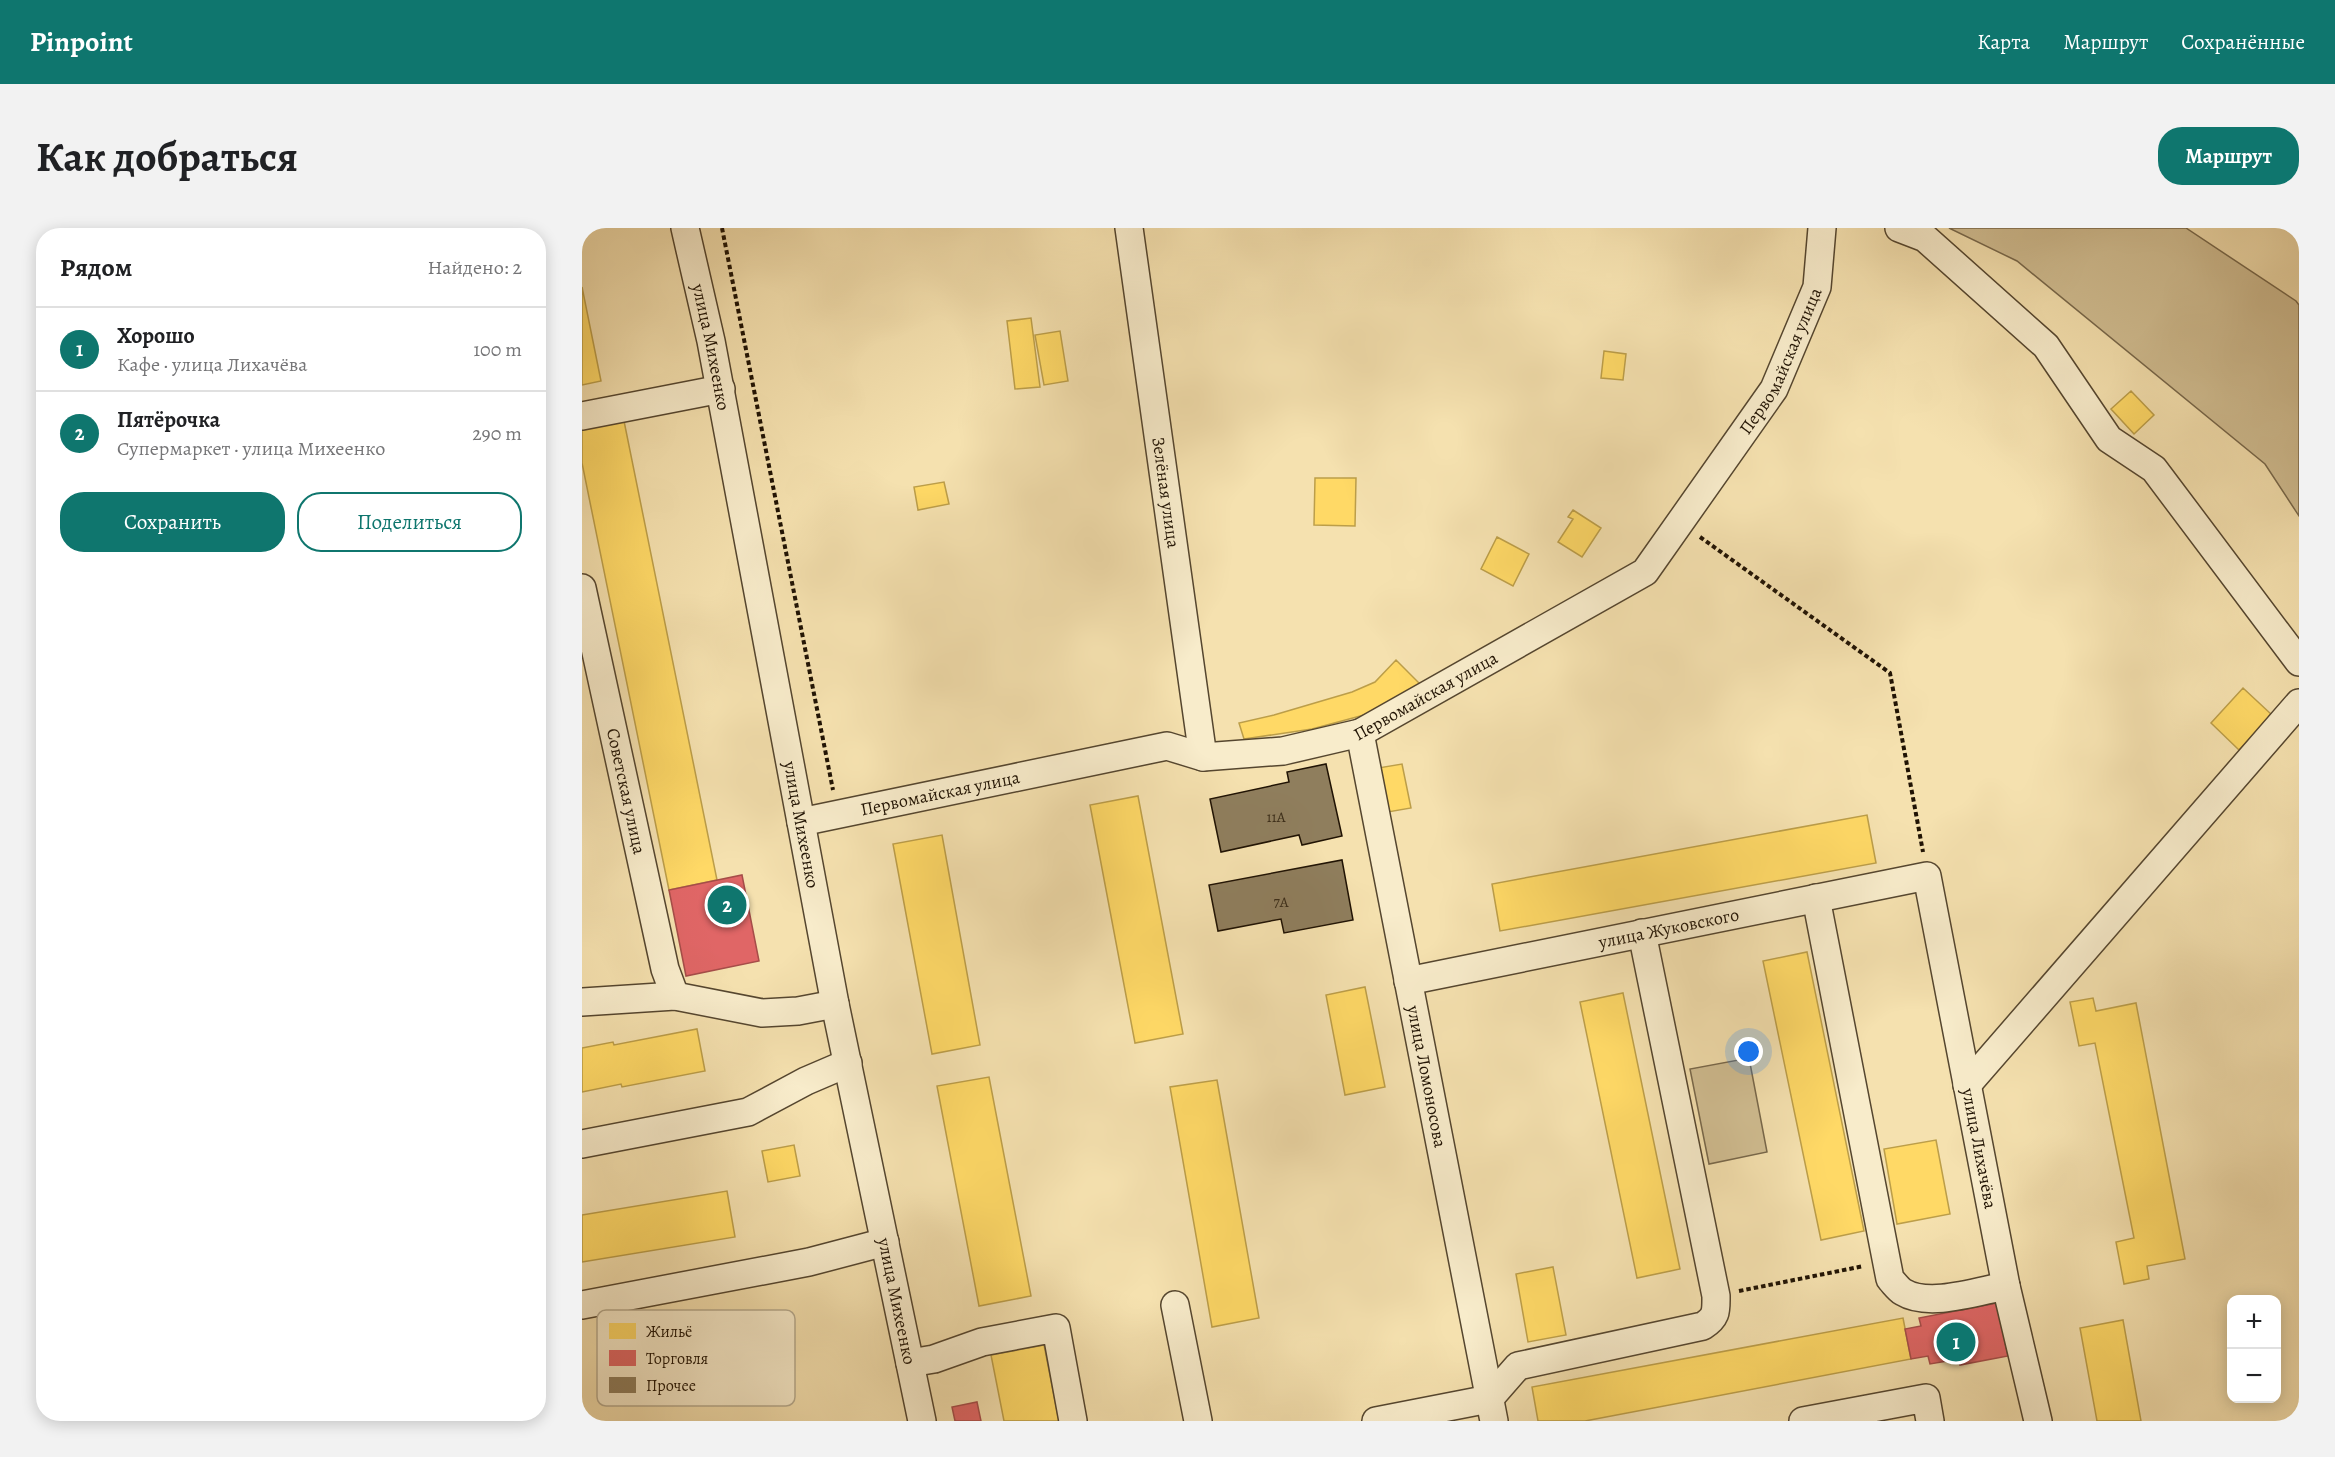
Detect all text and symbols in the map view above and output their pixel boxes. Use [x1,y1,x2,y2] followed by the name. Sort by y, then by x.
[30,23,133,61] text: Pinpoint
[1977,28,2030,56] text: Карта
[2063,28,2148,56] text: Маршрут
[2181,28,2305,56] text: Сохранённые
[2158,127,2299,185] button: Маршрут
[36,128,298,185] text: Как добраться
[60,250,132,285] text: Рядом
[427,254,522,281] text: Найдено: 2
[686,281,736,412] street label: улица Михеенко
[1734,283,1828,439] street label: Первомайская улица
[117,321,195,351] text: Хорошо
[76,336,83,363] text: 1
[473,336,522,363] text: 100 m
[117,351,308,378] text: Кафе · улица Лихачёва
[117,405,220,435] text: Пятёрочка
[75,420,84,447] text: 2
[472,420,522,447] text: 290 m
[117,435,385,462] text: Супермаркет · улица Михеенко
[1146,435,1186,550] street label: Зелёная улица
[60,492,285,552] button: Сохранить
[297,492,522,552] button: Поделиться
[1349,645,1503,746] street label: Первомайская улица
[601,726,652,857] street label: Советская улица
[778,758,825,890] street label: улица Михеенко
[858,765,1023,821] street label: Первомайская улица
[1266,807,1286,827] house number: 11А
[708,882,746,928] pin: 2
[1273,892,1289,912] house number: 7А
[1595,902,1741,954] street label: улица Жуковского
[1401,1002,1453,1150] street label: улица Ломоносова
[1734,1037,1763,1066] your location
[1956,1085,2003,1211] street label: улица Лихачёва
[872,1235,922,1367] street label: улица Михеенко
[2227,1295,2281,1403] map controls
[2227,1295,2281,1349] button: +
[597,1310,795,1406] legend
[1936,1320,1976,1364] pin: 1
[646,1321,692,1343] text: Жильё
[646,1348,709,1370] text: Торговля
[2227,1349,2281,1403] button: −
[646,1375,696,1397] text: Прочее

